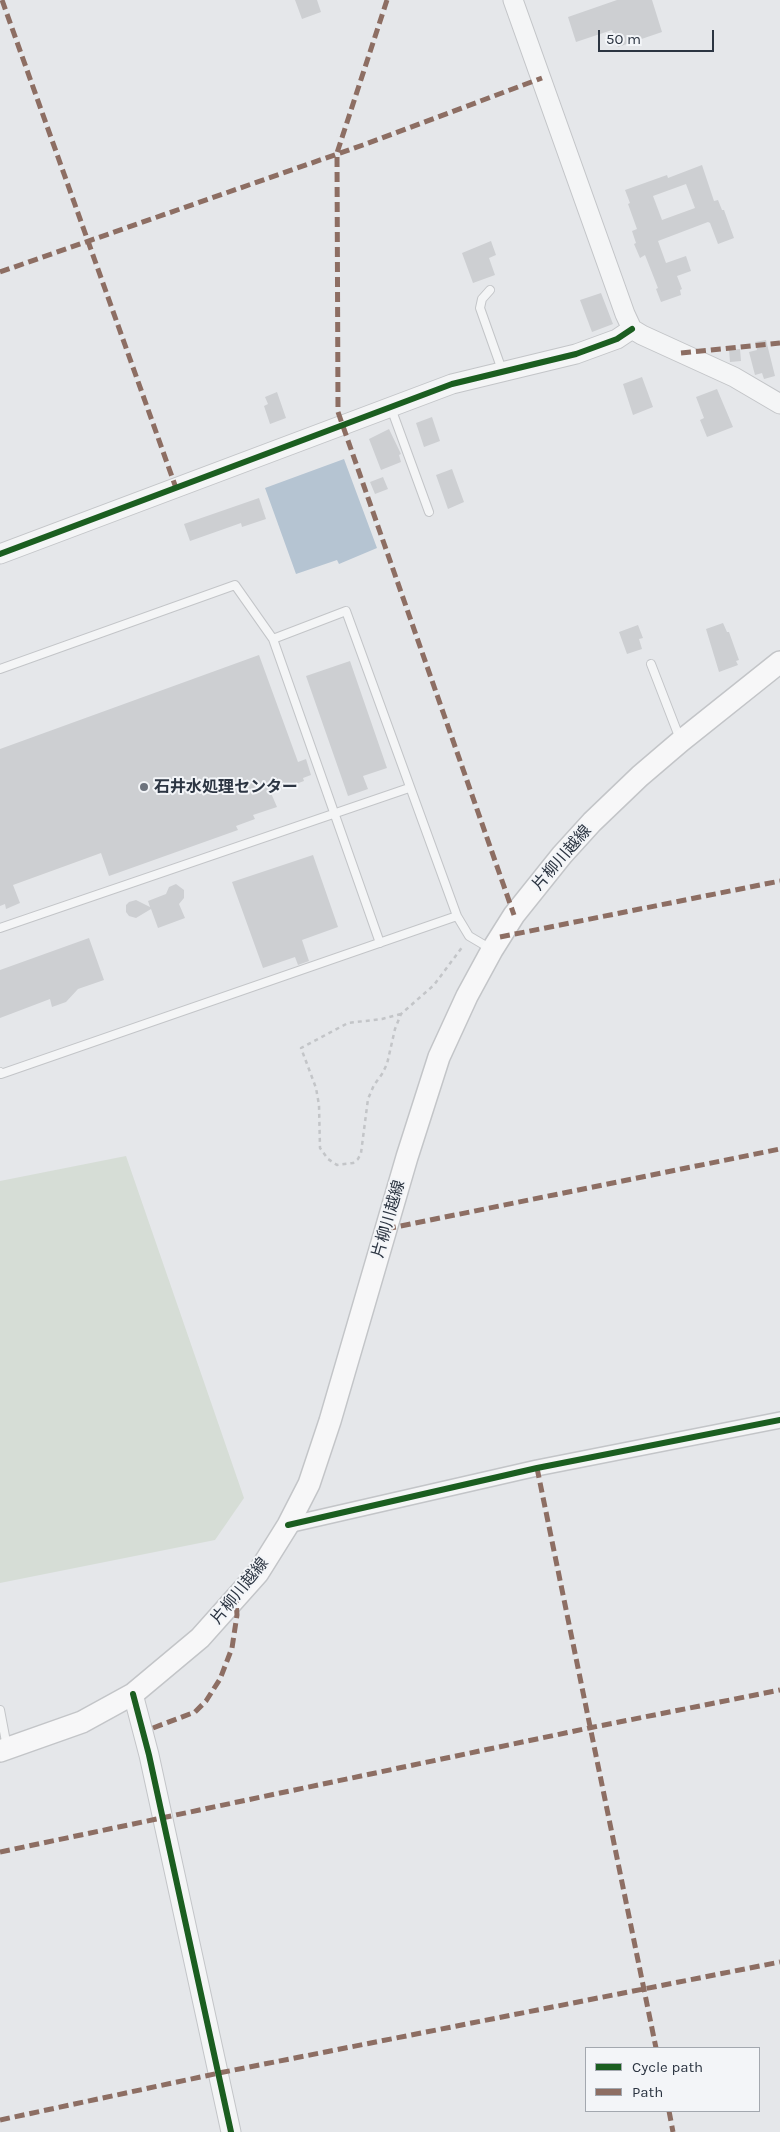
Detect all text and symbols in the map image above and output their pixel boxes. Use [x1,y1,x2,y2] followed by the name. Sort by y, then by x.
[600,20,716,52] scale bar
[606,30,641,48] text: 50 m
[154,777,298,797] place label: 石井水処理センター
[138,781,150,793] marker: 石井水処理センター
[529,822,595,894] street label: 片柳川越線
[369,1178,409,1260] street label: 片柳川越線
[207,1554,273,1628] street label: 片柳川越線
[585,2047,760,2112] legend
[632,2058,703,2076] text: Cycle path
[632,2083,663,2101] text: Path

